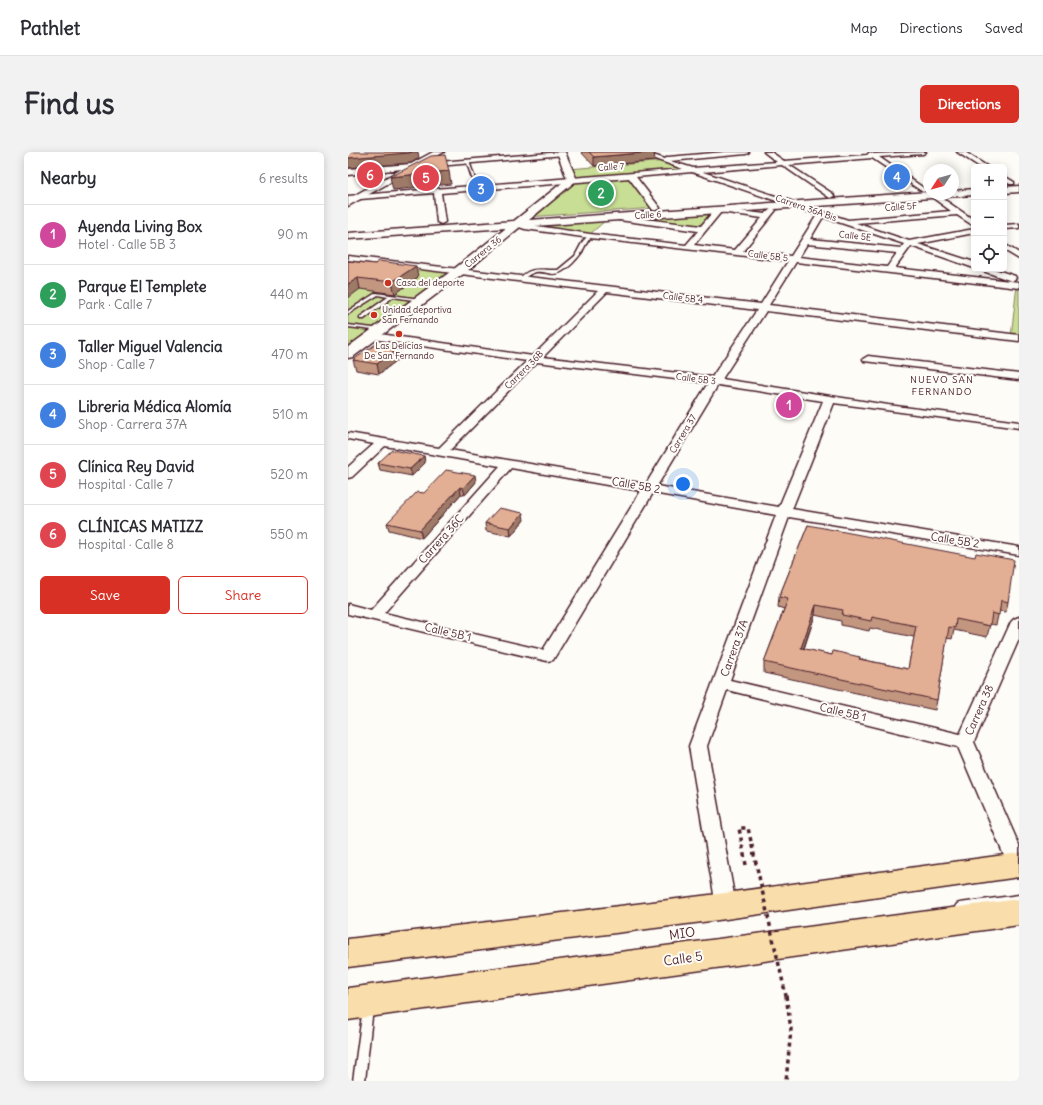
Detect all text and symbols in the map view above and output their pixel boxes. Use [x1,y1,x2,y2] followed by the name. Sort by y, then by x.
[20,16,80,40] text: Pathlet
[850,19,877,37] text: Map
[899,19,963,37] text: Directions
[985,19,1023,37] text: Saved
[920,85,1019,123] button: Directions
[24,86,115,122] text: Find us
[357,160,383,190] pin: 6
[597,160,625,173] street label: Calle 7
[884,162,910,192] pin: 4
[413,163,439,193] pin: 5
[923,164,959,200] north arrow
[971,164,1007,272] map controls
[971,164,1007,200] button: +
[40,167,96,189] text: Nearby
[259,170,308,187] text: 6 results
[468,174,494,204] pin: 3
[588,178,614,208] pin: 2
[774,192,838,223] street label: Carrera 36A Bis
[884,200,917,213] street label: Calle 5F
[971,200,1007,236] button: −
[634,208,662,221] street label: Calle 6
[78,217,202,236] text: Ayenda Living Box
[50,226,56,243] text: 1
[277,226,308,243] text: 90 m
[838,228,872,243] street label: Calle 5E
[462,233,503,270] street label: Carrera 36
[78,236,176,253] text: Hotel · Calle 5B 3
[971,236,1007,272] button: locate
[747,248,789,263] street label: Calle 5B 5
[78,277,207,296] text: Parque El Templete
[396,277,465,288] place label: Casa del deporte
[383,278,393,288] marker: Casa del deporte
[49,286,57,303] text: 2
[270,286,308,303] text: 440 m
[662,290,704,305] street label: Calle 5B 4
[78,296,152,313] text: Park · Calle 7
[382,304,452,325] place label: Unidad deportiva San Fernando
[369,310,379,320] marker: Unidad deportiva San Fernando
[394,329,404,339] marker: Las Delicias De San Fernando
[78,337,222,356] text: Taller Miguel Valencia
[364,340,434,361] place label: Las Delicias De San Fernando
[49,346,57,363] text: 3
[271,346,308,363] text: 470 m
[502,348,545,391] street label: Carrera 36B
[78,356,155,373] text: Shop · Calle 7
[675,371,717,386] street label: Calle 5B 3
[910,373,974,398] district label: NUEVO SAN FERNANDO
[776,390,802,420] pin: 1
[78,397,232,416] text: Libreria Médica Alomía
[49,406,57,423] text: 4
[272,406,308,423] text: 510 m
[667,412,699,455] street label: Carrera 37
[78,416,187,433] text: Shop · Carrera 37A
[78,457,194,476] text: Clínica Rey David
[49,466,57,483] text: 5
[270,466,308,483] text: 520 m
[611,474,661,496] street label: Calle 5B 2
[673,474,693,494] your location
[78,476,173,493] text: Hospital · Calle 7
[415,512,467,566] street label: Carrera 36C
[78,517,203,536] text: CLÍNICAS MATIZZ
[49,526,57,543] text: 6
[270,526,308,543] text: 550 m
[930,529,980,551] street label: Calle 5B 2
[78,536,174,553] text: Hospital · Calle 8
[40,576,170,614] button: Save
[178,576,308,614] button: Share
[717,618,751,678] street label: Carrera 37A
[423,620,473,644] street label: Calle 5B 1
[962,683,996,737] street label: Carrera 38
[818,700,868,724] street label: Calle 5B 1
[668,923,696,944] street label: MIO
[662,947,704,970] street label: Calle 5

